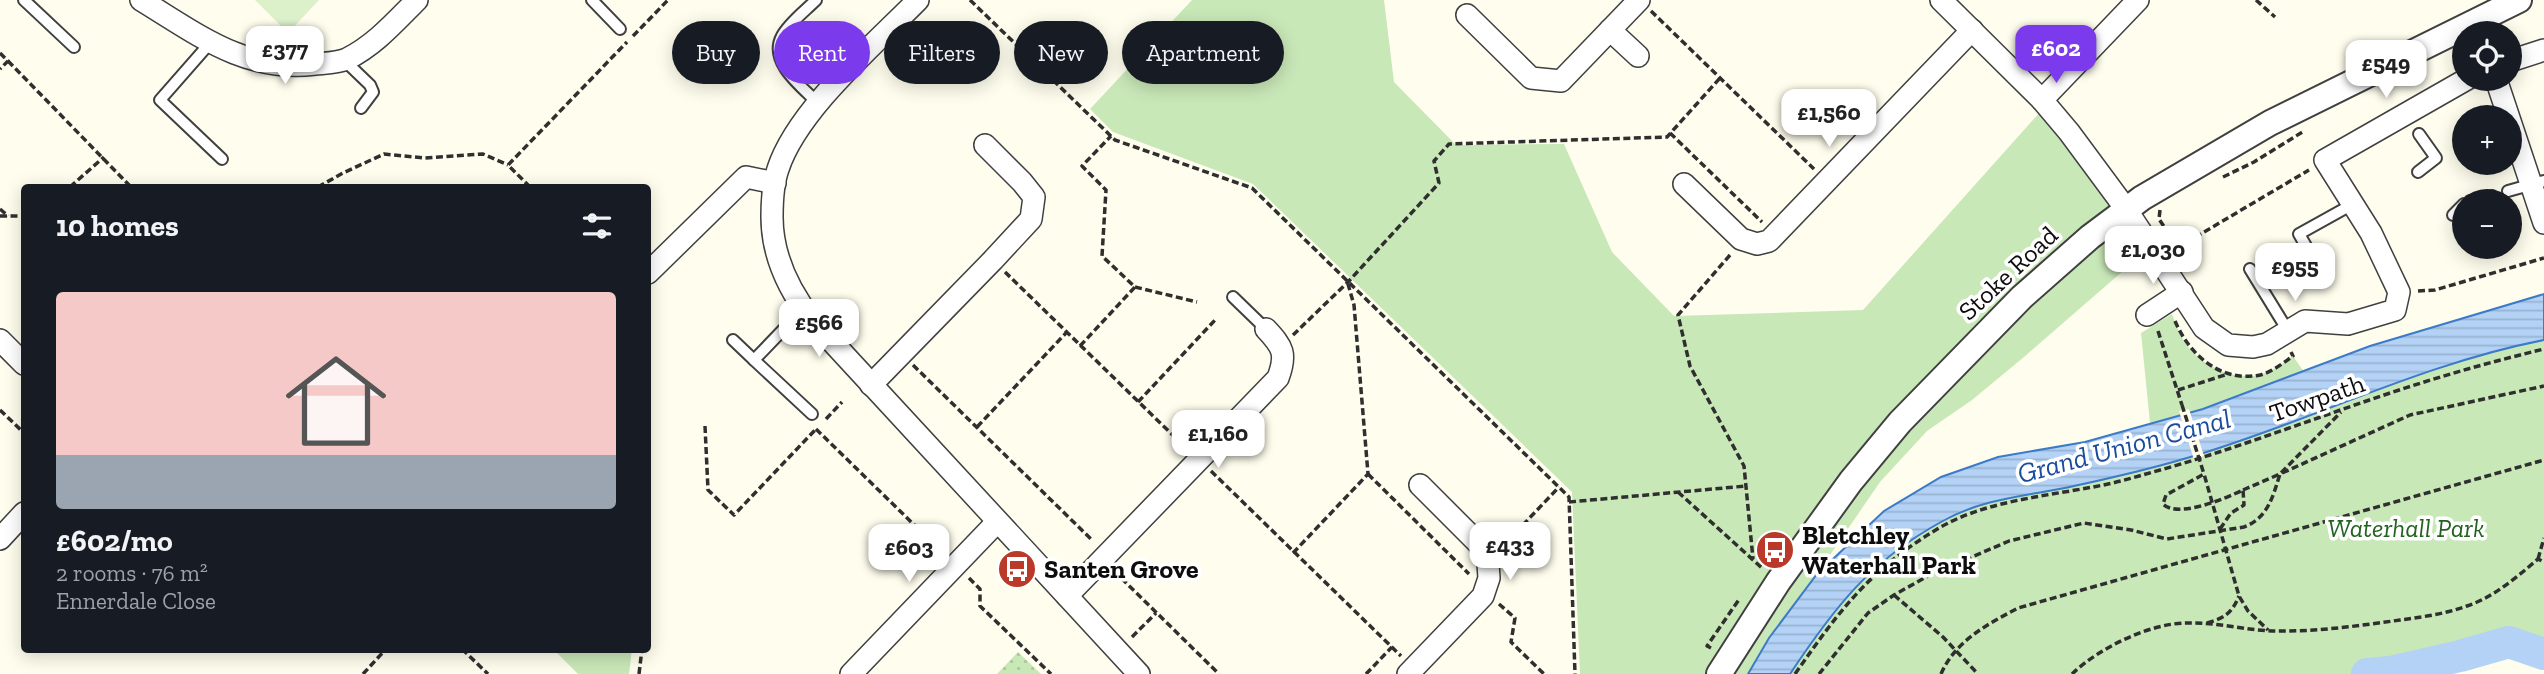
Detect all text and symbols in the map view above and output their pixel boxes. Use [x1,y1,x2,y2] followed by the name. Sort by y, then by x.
[672,21,760,84] chip: Buy
[774,21,870,84] chip: Rent
[884,21,1000,84] chip: Filters
[1014,21,1108,84] chip: New
[1122,21,1284,84] chip: Apartment
[2452,21,2522,259] map controls
[2452,21,2522,91] button: locate
[2015,25,2097,85] pin: £602
[244,27,326,86] pin: £377
[2031,34,2081,62] text: £602
[262,35,308,63] text: £377
[2345,41,2427,100] pin: £549
[2362,49,2410,77] text: £549
[1772,90,1886,149] pin: £1,560
[1797,98,1861,126] text: £1,560
[2452,105,2522,175] button: +
[2452,189,2522,259] button: −
[578,207,616,245] icon: filters
[56,208,179,244] text: 10 homes
[1952,219,2064,327] street label: Stoke Road
[2096,226,2210,286] pin: £1,030
[2121,235,2185,263] text: £1,030
[2254,244,2336,303] pin: £955
[2271,252,2319,280] text: £955
[778,300,860,359] pin: £566
[795,308,843,336] text: £566
[273,338,399,464] icon: home
[2265,367,2369,429] street label: Towpath
[2014,402,2234,490] water label: Grand Union Canal
[1161,410,1275,470] pin: £1,160
[1188,419,1248,447] text: £1,160
[2327,512,2485,544] park label: Waterhall Park
[1802,519,1976,581] place label: Bletchley Waterhall Park
[1469,522,1551,582] pin: £433
[56,523,173,559] text: £602/mo
[868,524,950,584] pin: £603
[1754,529,1796,571] bus stop icon: Bletchley Waterhall Park
[1485,531,1535,559] text: £433
[884,533,934,561] text: £603
[996,548,1038,590] bus stop icon: Santen Grove
[1044,553,1199,585] place label: Santen Grove
[56,559,208,587] text: 2 rooms · 76 m²
[56,587,216,615] text: Ennerdale Close

